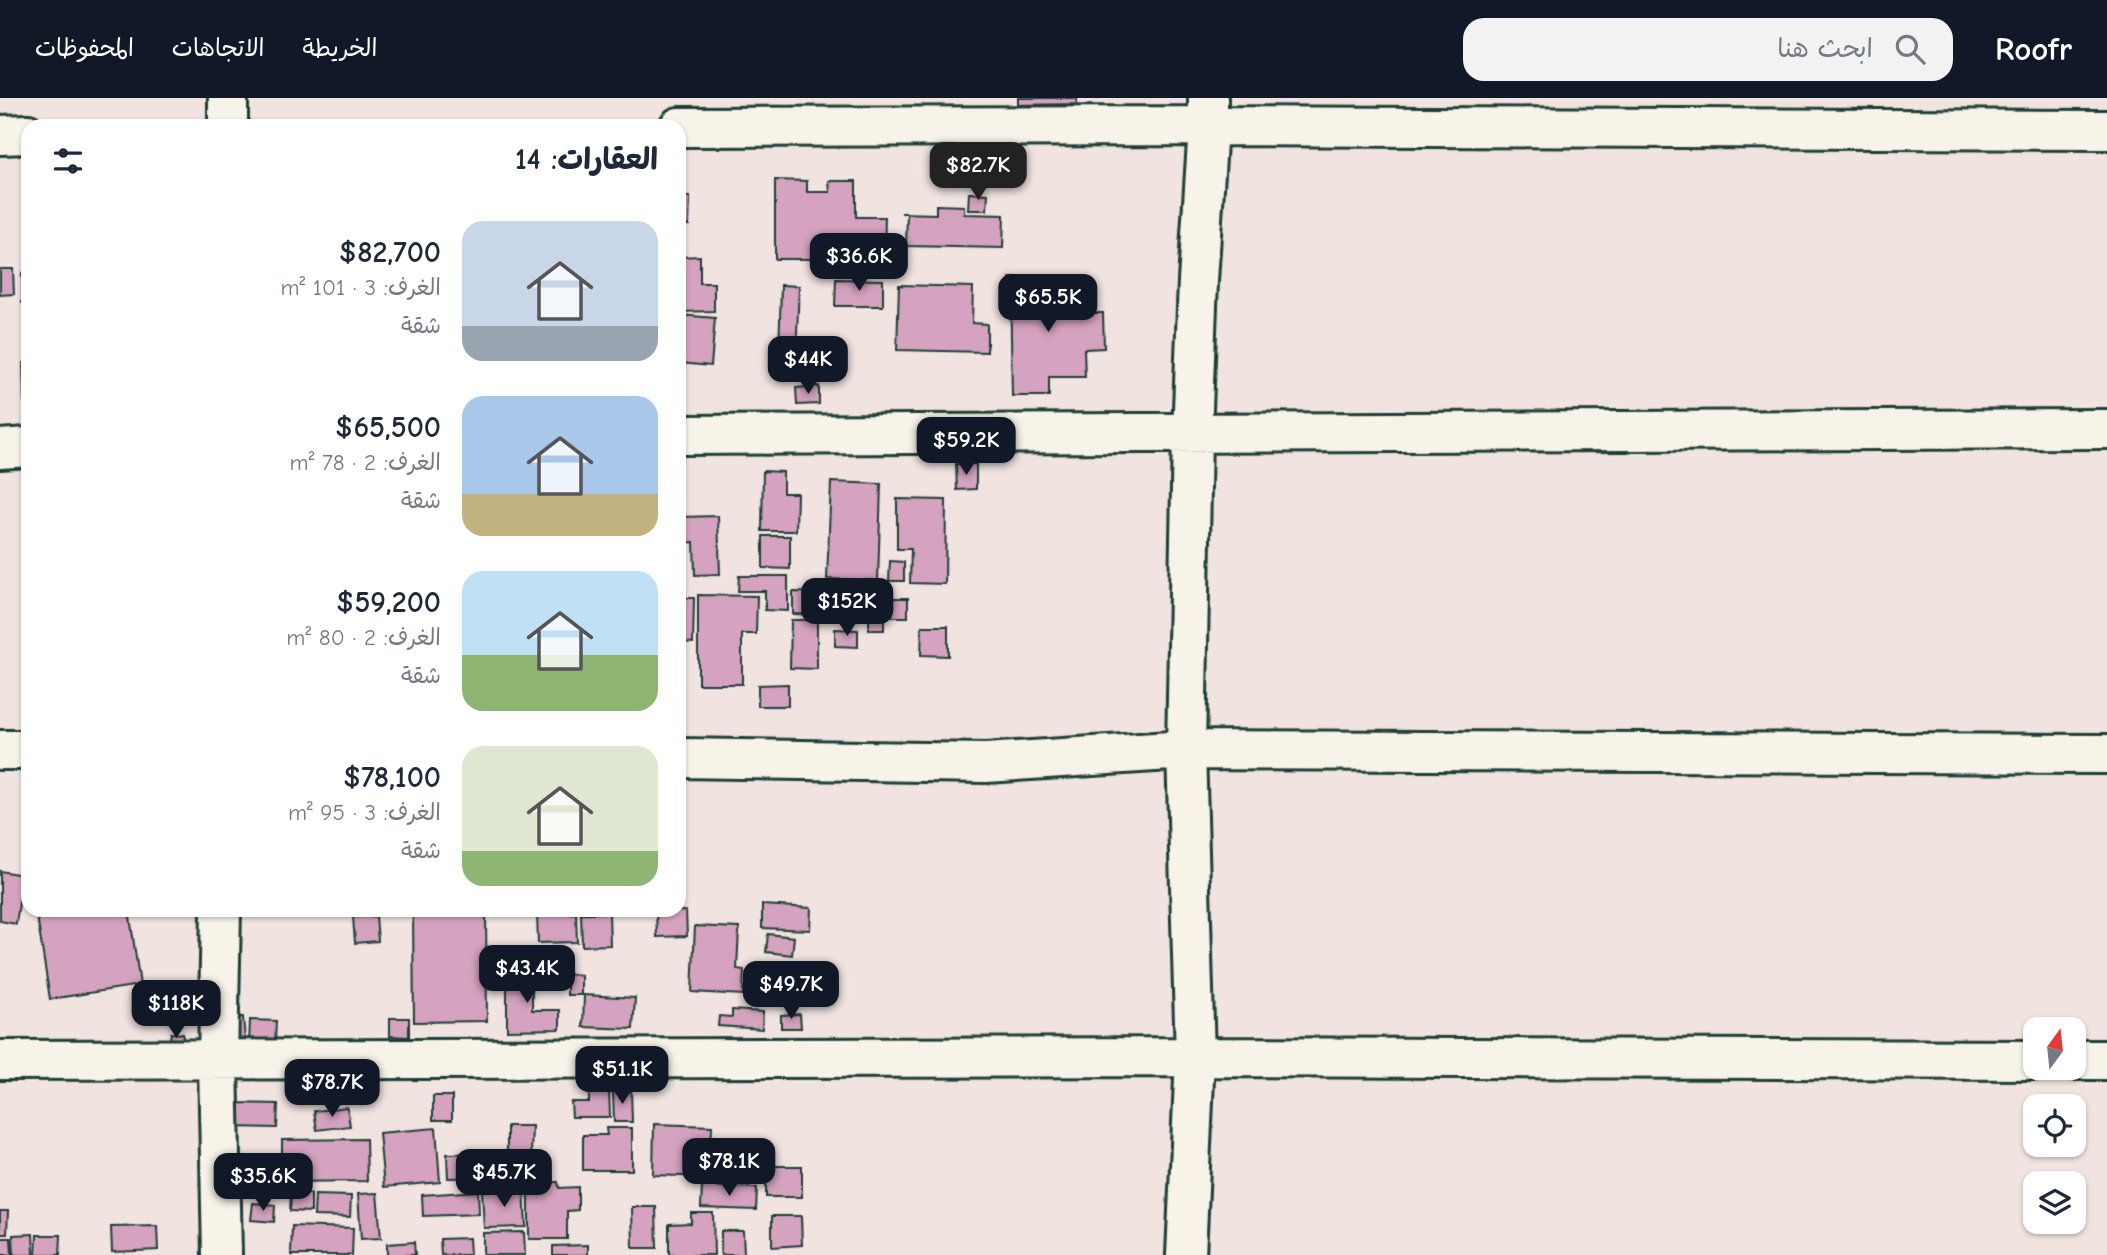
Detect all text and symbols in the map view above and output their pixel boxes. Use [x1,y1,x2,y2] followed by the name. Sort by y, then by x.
[1463,18,1953,81] search box
[1891,30,1929,68] icon: search
[1995,30,2072,68] text: Roofr
[35,34,134,62] text: المحفوظات
[172,34,265,62] text: الاتجاهات
[303,34,377,62] text: الخريطة
[1777,34,1873,64] text: ابحث هنا
[49,142,87,180] icon: filters
[515,142,658,177] text: العقارات: 14
[921,142,1035,202] pin: $82.7K
[946,151,1010,178] text: $82.7K
[802,234,916,293] pin: $36.6K
[339,235,441,270] text: $82,700
[826,242,892,269] text: $36.6K
[518,249,602,333] icon: home
[280,274,441,301] text: الغرف: 3 · 101 m²
[991,274,1105,334] pin: $65.5K
[1014,283,1082,310] text: $65.5K
[401,312,441,339] text: شقة
[767,336,849,396] pin: $44K
[784,345,832,372] text: $44K
[335,410,441,445] text: $65,500
[909,418,1023,477] pin: $59.2K
[518,424,602,508] icon: home
[933,426,999,453] text: $59.2K
[290,449,441,476] text: الغرف: 2 · 78 m²
[401,487,441,514] text: شقة
[798,578,896,638] pin: $152K
[336,585,441,620] text: $59,200
[817,587,877,614] text: $152K
[518,599,602,683] icon: home
[286,624,441,651] text: الغرف: 2 · 80 m²
[401,662,441,689] text: شقة
[343,760,441,795] text: $78,100
[518,774,602,858] icon: home
[288,799,441,826] text: الغرف: 3 · 95 m²
[401,837,441,864] text: شقة
[470,946,584,1005] pin: $43.4K
[495,954,559,981] text: $43.4K
[734,962,848,1021] pin: $49.7K
[759,970,823,997] text: $49.7K
[127,981,225,1040] pin: $118K
[148,989,204,1016] text: $118K
[2023,1017,2086,1080] north arrow
[2023,1017,2086,1234] map controls
[565,1046,679,1106] pin: $51.1K
[591,1055,653,1082] text: $51.1K
[275,1060,389,1119] pin: $78.7K
[301,1068,363,1095] text: $78.7K
[2023,1094,2086,1157] button: locate
[672,1138,786,1198] pin: $78.1K
[698,1147,760,1174] text: $78.1K
[447,1150,561,1209] pin: $45.7K
[206,1154,320,1213] pin: $35.6K
[472,1158,536,1185] text: $45.7K
[230,1162,296,1189] text: $35.6K
[2023,1171,2086,1234] button: layers

